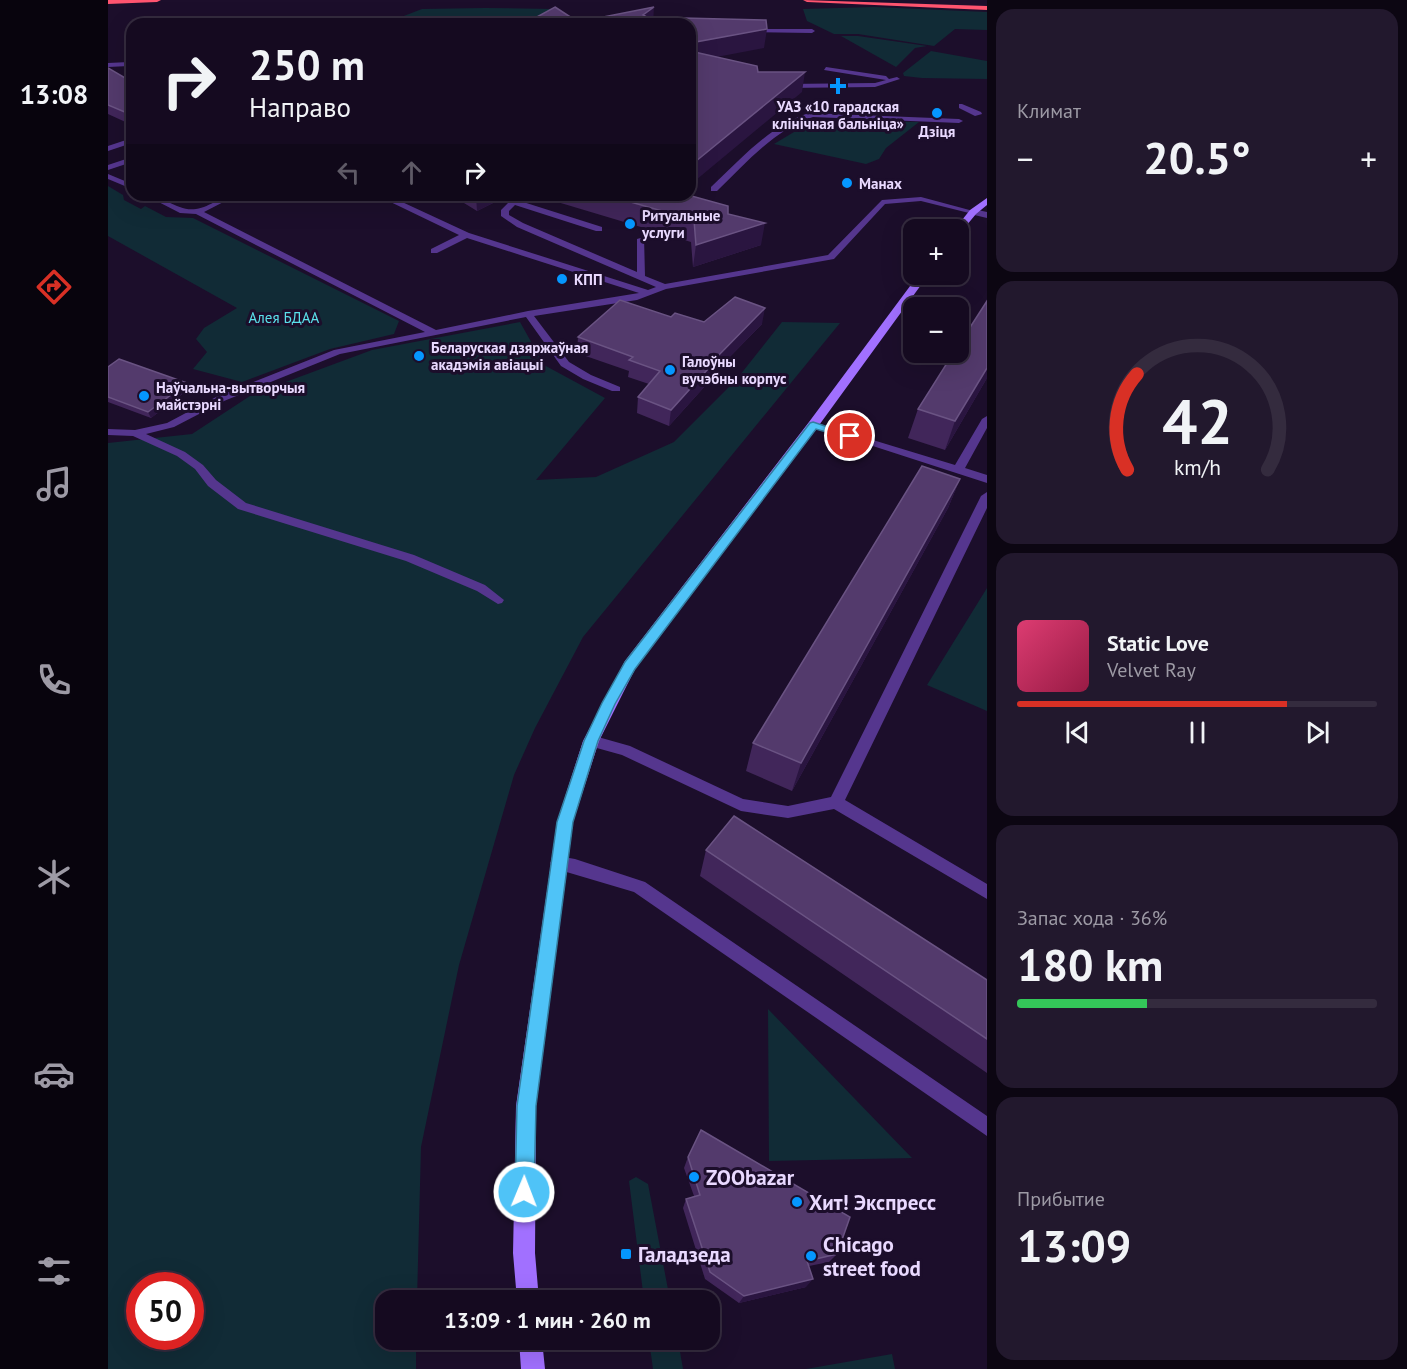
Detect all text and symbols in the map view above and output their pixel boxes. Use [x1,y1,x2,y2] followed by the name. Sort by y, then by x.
[249,37,365,92] text: 250 m
[150,42,228,120] icon: right
[20,77,88,111] text: 13:08
[829,77,847,95] marker: УАЗ «10 гарадская клінічная бальніца»
[249,90,351,124] text: Направо
[772,97,904,133] place label: УАЗ «10 гарадская клінічная бальніца»
[1017,98,1081,124] text: Климат
[930,106,944,120] marker: Дзіця
[919,122,955,141] place label: Дзіця
[1143,128,1251,186] text: 20.5°
[1017,137,1034,180] text: −
[1360,137,1377,180] text: +
[332,156,365,189] icon: left
[395,156,428,189] icon: ahead
[458,156,491,189] icon: right
[859,174,902,193] place label: Манах
[840,176,854,190] marker: Манах
[641,206,721,242] place label: Ритуальные услуги
[623,217,637,231] marker: Ритуальные услуги
[903,219,969,363] map controls
[903,219,969,285] button: +
[33,266,75,308] icon: directions
[574,270,602,289] place label: КПП
[555,272,569,286] marker: КПП
[903,297,969,363] button: −
[249,308,320,327] park label: Алея БДАА
[431,338,588,374] place label: Беларуская дзяржаўная акадэмія авіацыі
[412,349,426,363] marker: Беларуская дзяржаўная акадэмія авіацыі
[682,352,787,388] place label: Галоўны вучэбны корпус
[663,363,677,377] marker: Галоўны вучэбны корпус
[156,378,305,414] place label: Наўчальна-вытворчыя майстэрні
[1162,380,1232,461] text: 42
[137,389,151,403] marker: Наўчальна-вытворчыя майстэрні
[824,410,875,461] pin
[833,419,866,452] icon: arrive
[1173,453,1220,481] text: km/h
[33,463,75,505] icon: music
[1107,629,1209,657] text: Static Love
[1107,657,1196,683] text: Velvet Ray
[33,659,75,701] icon: phone
[1061,716,1094,749] icon: previous
[1181,716,1214,749] icon: pause
[1301,716,1334,749] icon: next
[33,856,75,898] icon: climate
[1017,905,1167,931] text: Запас хода · 36%
[1017,935,1163,993] text: 180 km
[33,1053,75,1095] icon: car
[492,1160,556,1224] position arrow
[706,1164,795,1191] place label: ZOObazar
[687,1170,701,1184] marker: ZOObazar
[1017,1186,1105,1212] text: Прибытие
[809,1189,936,1216] place label: Хит! Экспресс
[790,1195,804,1209] marker: Хит! Экспресс
[1017,1216,1131,1274] text: 13:09
[823,1231,921,1282] place label: Chicago street food
[638,1241,731,1268] place label: Галадзеда
[619,1247,633,1261] marker: Галадзеда
[804,1249,818,1263] marker: Chicago street food
[33,1250,75,1292] icon: filters
[126,1272,204,1350] speed limit sign: 50
[444,1306,651,1334] text: 13:09 · 1 мин · 260 m

